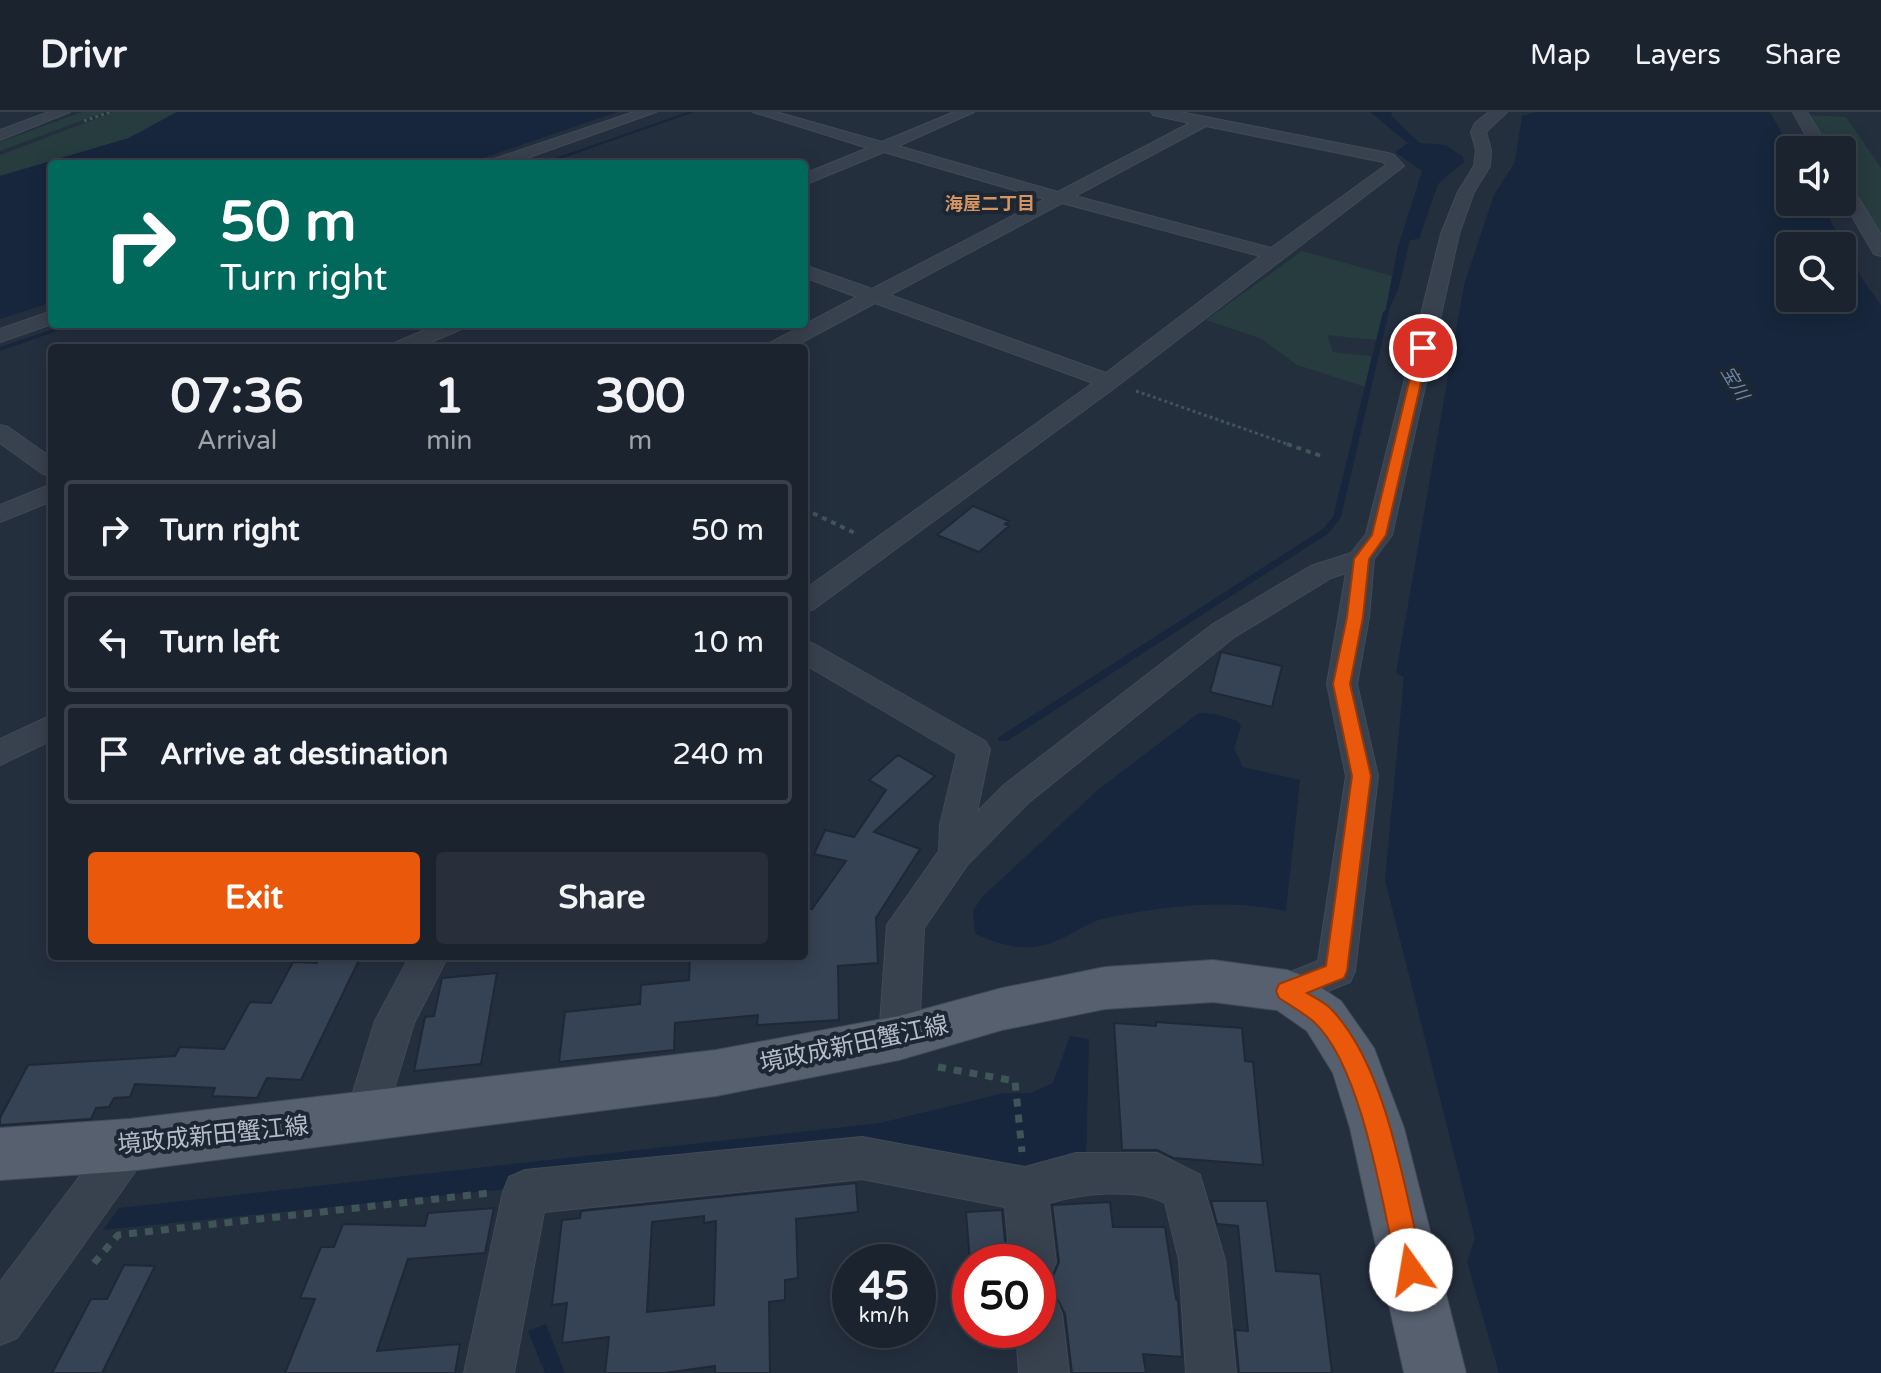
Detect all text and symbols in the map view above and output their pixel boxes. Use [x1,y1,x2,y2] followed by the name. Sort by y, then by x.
[40,32,127,78] text: Drivr
[1530,38,1591,72] text: Map
[1635,38,1721,72] text: Layers
[1765,38,1841,72] text: Share
[1776,136,1856,312] map controls
[1776,136,1856,216] button: sound
[220,189,356,256] text: 50 m
[88,192,192,296] icon: right
[945,193,1035,215] district label: 海屋二丁目
[1776,232,1856,312] button: search
[220,257,387,300] text: Turn right
[1389,314,1457,382] pin
[1401,326,1445,370] icon: arrive
[1716,362,1755,406] water label: 宝川
[171,368,304,426] text: 07:36
[434,368,464,426] text: 1
[595,368,685,426] text: 300
[197,425,277,456] text: Arrival
[426,425,472,456] text: min
[628,425,652,456] text: m
[92,508,136,552] icon: right
[160,512,300,549] text: Turn right
[691,512,764,549] text: 50 m
[92,620,136,664] icon: left
[160,624,279,661] text: Turn left
[691,624,764,661] text: 10 m
[92,732,136,776] icon: arrive
[160,736,448,773] text: Arrive at destination
[672,736,764,773] text: 240 m
[88,852,420,944] button: Exit
[436,852,768,944] button: Share
[757,1010,951,1079] street label: 境政成新田蟹江線
[116,1111,310,1160] street label: 境政成新田蟹江線
[1369,1228,1453,1312] position arrow
[952,1244,1056,1348] speed limit sign: 50
[859,1262,909,1310] text: 45
[859,1304,909,1328] text: km/h

